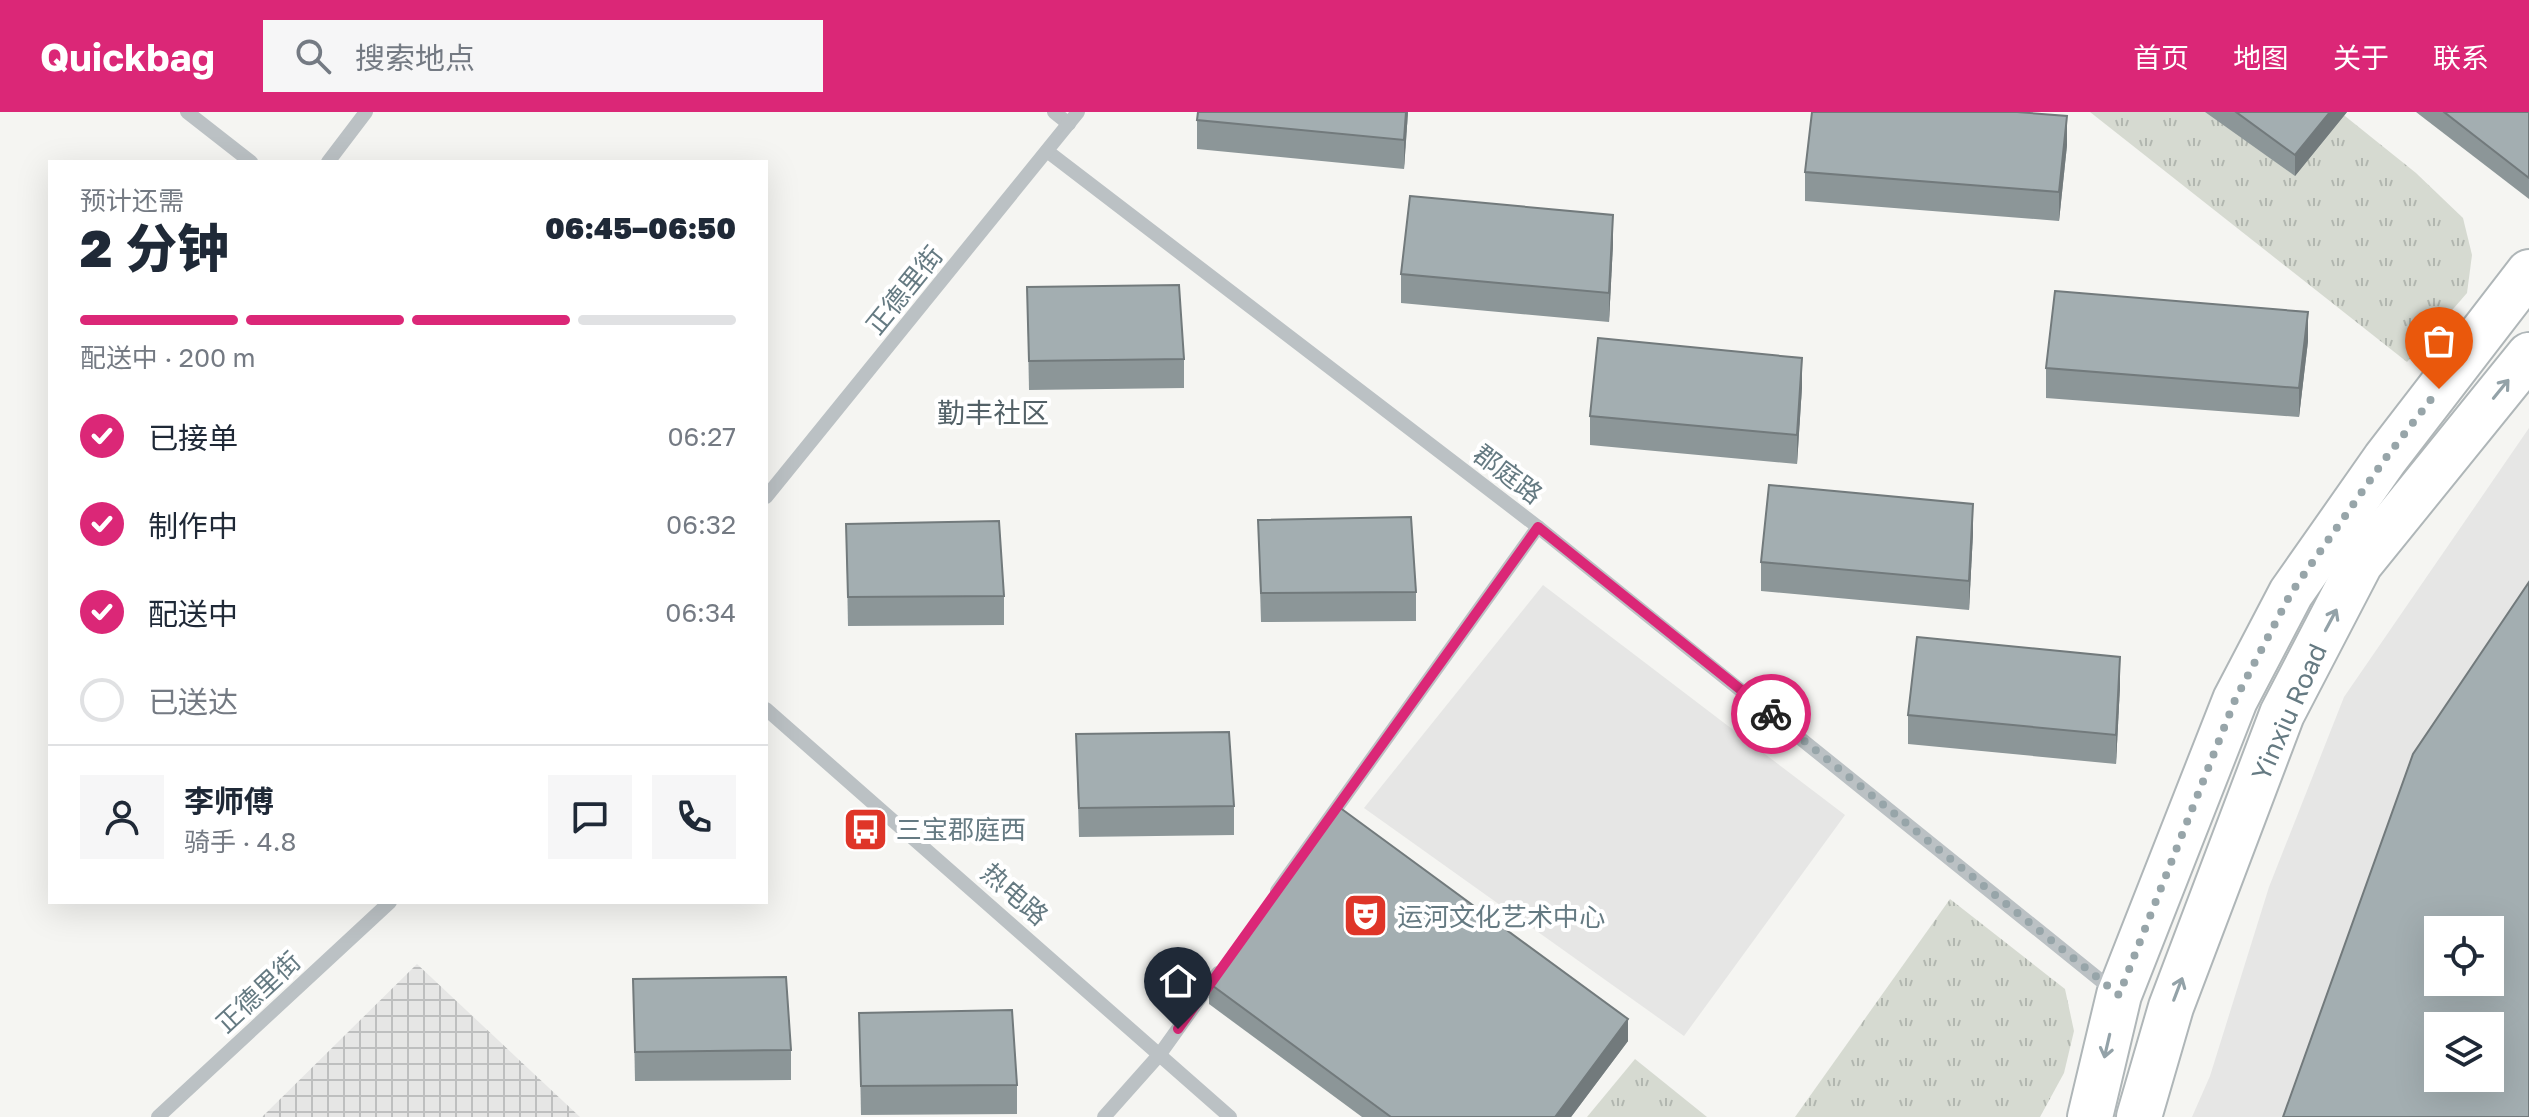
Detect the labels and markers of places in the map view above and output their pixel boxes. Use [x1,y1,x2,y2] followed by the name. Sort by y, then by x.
[2405,307,2473,389] pin
[841,805,889,853] bus stop icon: 三宝郡庭西
[896,814,1026,845] place label: 三宝郡庭西
[1342,892,1390,940] theatre icon: 运河文化艺术中心
[1397,901,1605,932] place label: 运河文化艺术中心
[1144,947,1212,1029] pin

